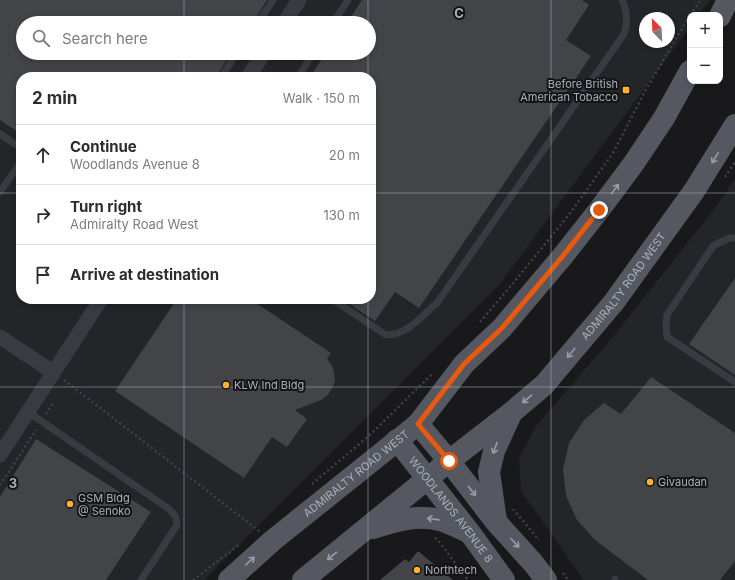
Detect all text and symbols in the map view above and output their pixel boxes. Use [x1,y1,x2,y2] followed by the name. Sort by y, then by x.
[454,5,464,21] text: C
[639,12,675,48] north arrow
[687,12,723,84] map controls
[687,12,723,48] button: +
[16,16,376,60] search box
[30,27,52,49] icon: search
[62,29,148,48] text: Search here
[687,48,723,84] button: −
[520,77,618,104] place label: Before British American Tobacco
[621,85,631,95] marker: Before British American Tobacco
[32,88,77,108] text: 2 min
[283,90,360,106] text: Walk · 150 m
[70,137,137,156] text: Continue
[32,144,54,166] icon: ahead
[329,147,360,163] text: 20 m
[710,152,718,164] one-way arrow
[70,156,200,172] text: Woodlands Avenue 8
[611,183,619,194] one-way arrow
[70,197,142,216] text: Turn right
[590,201,608,219] route end
[32,204,54,226] icon: right
[323,207,360,223] text: 130 m
[70,216,198,232] text: Admiralty Road West
[578,230,669,343] street label: ADMIRALTY ROAD WEST
[32,264,54,286] icon: arrive
[70,265,219,284] text: Arrive at destination
[566,348,575,358] one-way arrow
[234,378,304,392] place label: KLW Ind Bldg
[221,380,231,390] marker: KLW Ind Bldg
[522,394,533,403] one-way arrow
[301,427,412,520] street label: ADMIRALTY ROAD WEST
[491,442,499,454] one-way arrow
[440,452,458,470] route start
[406,454,496,565] street label: WOODLANDS AVENUE 8
[9,475,17,491] text: 3
[658,475,707,489] place label: Givaudan
[645,477,655,487] marker: Givaudan
[468,486,477,497] one-way arrow
[78,491,131,518] place label: GSM Bldg @ Senoko
[65,499,75,509] marker: GSM Bldg @ Senoko
[427,515,440,523] one-way arrow
[510,538,519,548] one-way arrow
[326,551,337,560] one-way arrow
[245,556,256,565] one-way arrow
[425,563,477,577] place label: Northtech
[412,565,422,575] marker: Northtech

